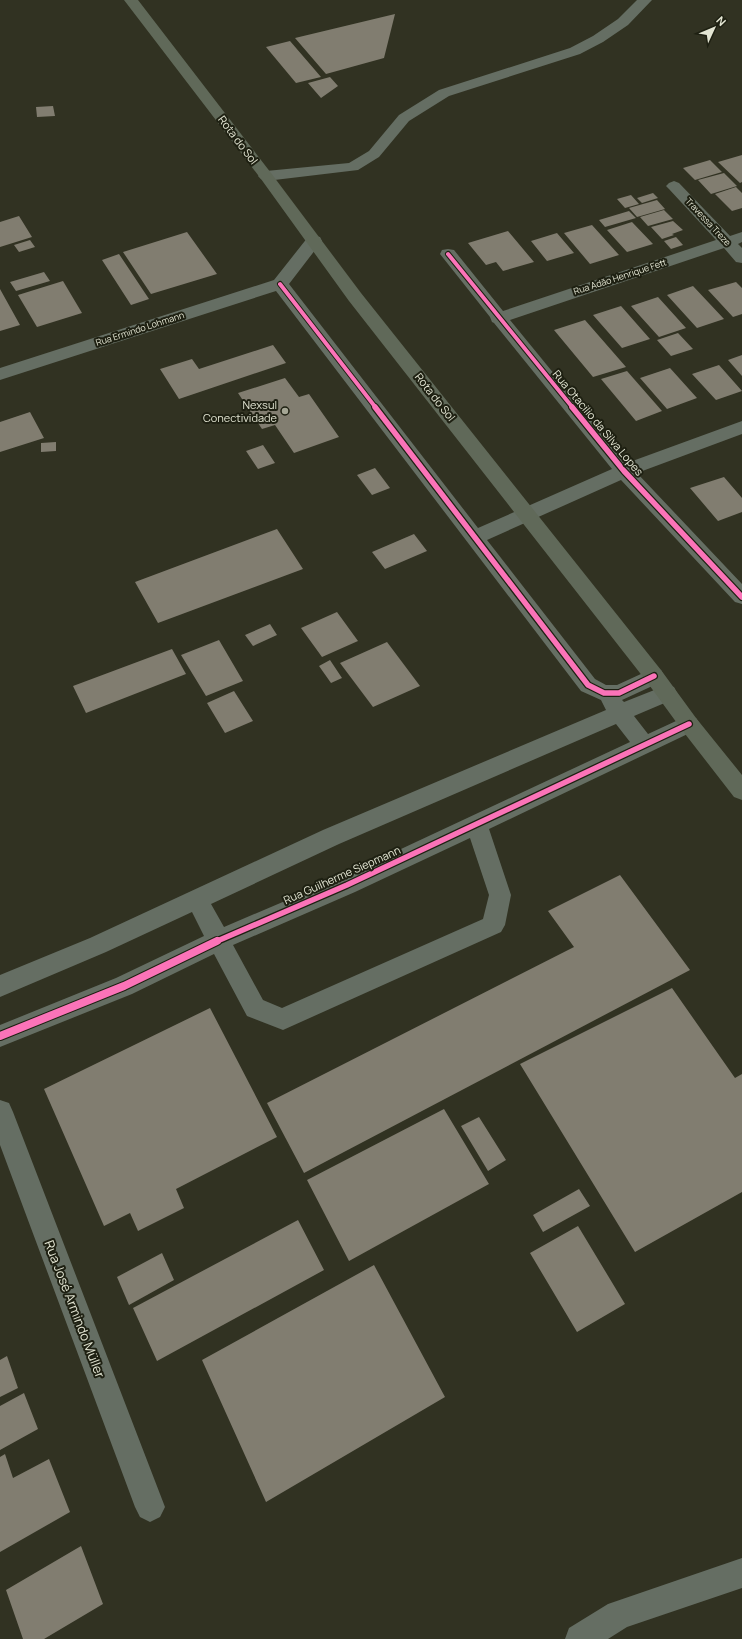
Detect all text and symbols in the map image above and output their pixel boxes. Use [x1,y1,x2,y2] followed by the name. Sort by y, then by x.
[694,8,734,48] north arrow
[713,13,730,29] text: N
[215,112,262,167] street label: Rota do Sol
[683,195,734,249] street label: Travessa Treze
[572,255,668,298] street label: Rua Adão Henrique Fett
[94,308,186,349] street label: Rua Ermindo Lohmann
[550,367,647,479] street label: Rua Otacilio da Silva Lopes
[412,370,459,424] street label: Rota do Sol
[203,397,278,425] place label: Nexsul Conectividade
[280,406,290,416] marker: Nexsul Conectividade
[281,842,403,907] street label: Rua Guilherme Siepmann
[40,1238,110,1381] street label: Rua José Armindo Müller

